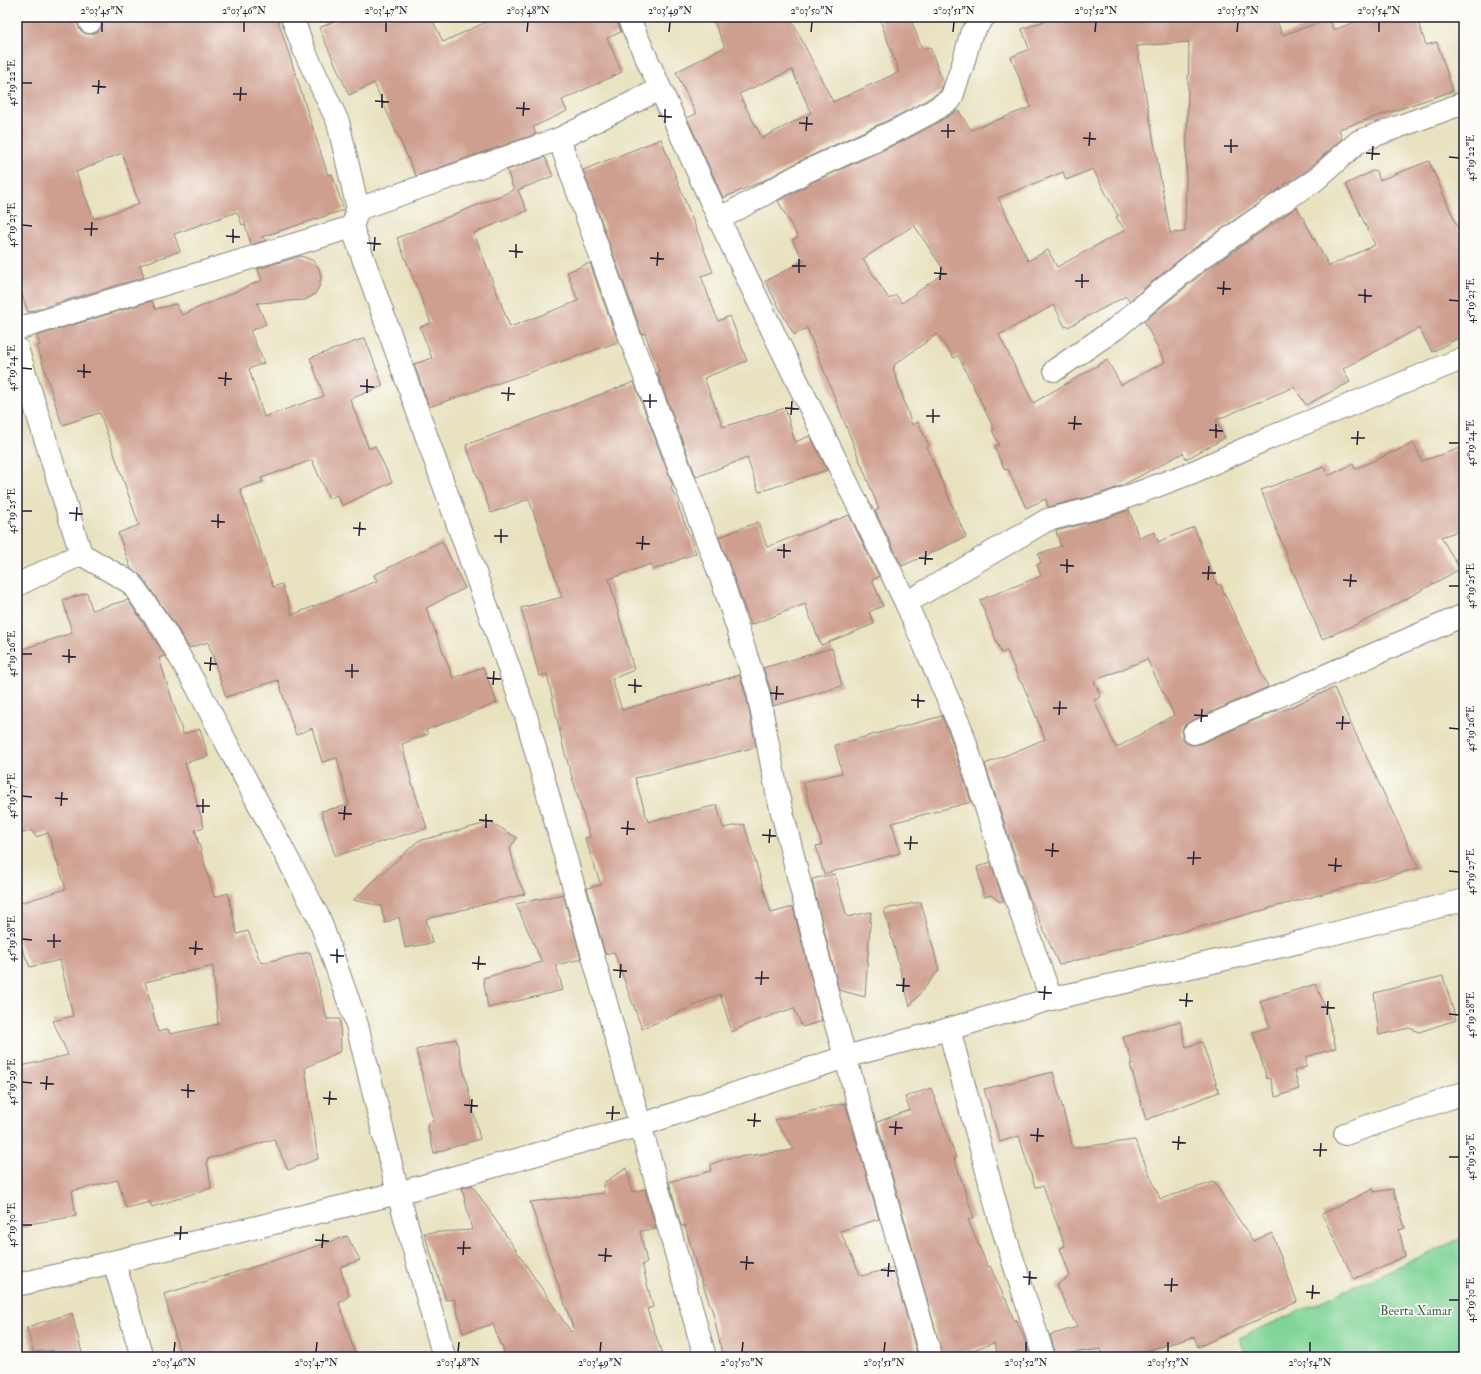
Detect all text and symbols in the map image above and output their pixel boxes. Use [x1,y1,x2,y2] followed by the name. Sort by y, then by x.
[80,5,124,17] text: 2°03'45"N
[222,5,266,17] text: 2°03'46"N
[364,5,408,17] text: 2°03'47"N
[506,5,550,17] text: 2°03'48"N
[648,5,692,17] text: 2°03'49"N
[791,5,833,17] text: 2°03'50"N
[933,5,975,17] text: 2°03'51"N
[1075,5,1117,17] text: 2°03'52"N
[1217,5,1259,17] text: 2°03'53"N
[1358,5,1401,17] text: 2°03'54"N
[6,60,18,106] text: 45°19'22"E
[1465,135,1477,181] text: 45°19'22"E
[6,202,18,248] text: 45°19'23"E
[1465,278,1477,324] text: 45°19'23"E
[6,345,18,391] text: 45°19'24"E
[1465,420,1477,466] text: 45°19'24"E
[6,488,18,534] text: 45°19'25"E
[1465,563,1477,609] text: 45°19'25"E
[6,631,18,677] text: 45°19'26"E
[1465,706,1477,752] text: 45°19'26"E
[6,773,18,819] text: 45°19'27"E
[1465,849,1477,895] text: 45°19'27"E
[6,916,18,962] text: 45°19'28"E
[1465,992,1477,1038] text: 45°19'28"E
[6,1059,18,1105] text: 45°19'29"E
[1465,1134,1477,1180] text: 45°19'29"E
[6,1202,18,1248] text: 45°19'30"E
[1465,1277,1477,1323] text: 45°19'30"E
[1380,1303,1452,1319] park label: Beerta Xamar
[152,1357,196,1369] text: 2°03'46"N
[294,1357,338,1369] text: 2°03'47"N
[436,1357,480,1369] text: 2°03'48"N
[578,1357,622,1369] text: 2°03'49"N
[721,1357,763,1369] text: 2°03'50"N
[863,1357,905,1369] text: 2°03'51"N
[1005,1357,1047,1369] text: 2°03'52"N
[1147,1357,1189,1369] text: 2°03'53"N
[1289,1357,1332,1369] text: 2°03'54"N

